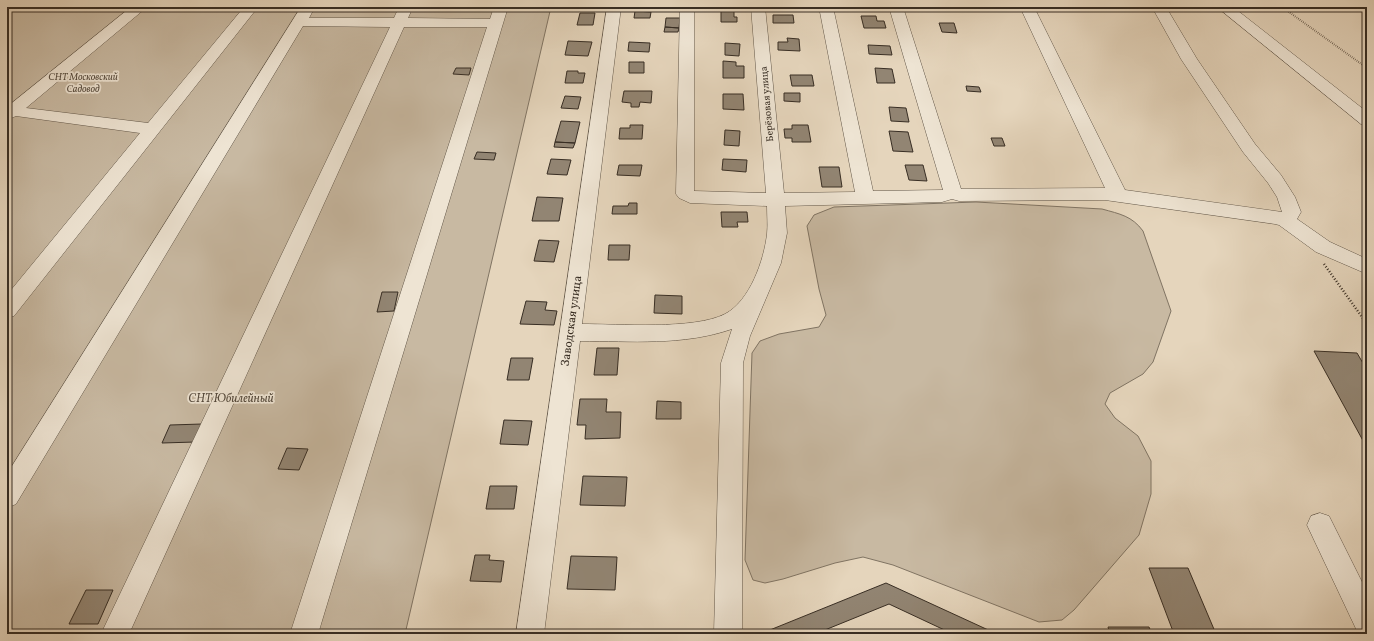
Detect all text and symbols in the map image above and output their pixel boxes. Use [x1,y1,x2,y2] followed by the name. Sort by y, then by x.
[757,66,777,142] street label: Берёзовая улица
[48,70,118,96] park label: СНТ Московский Садовод
[558,275,586,367] street label: Заводская улица
[188,391,274,407] park label: СНТ Юбилейный

